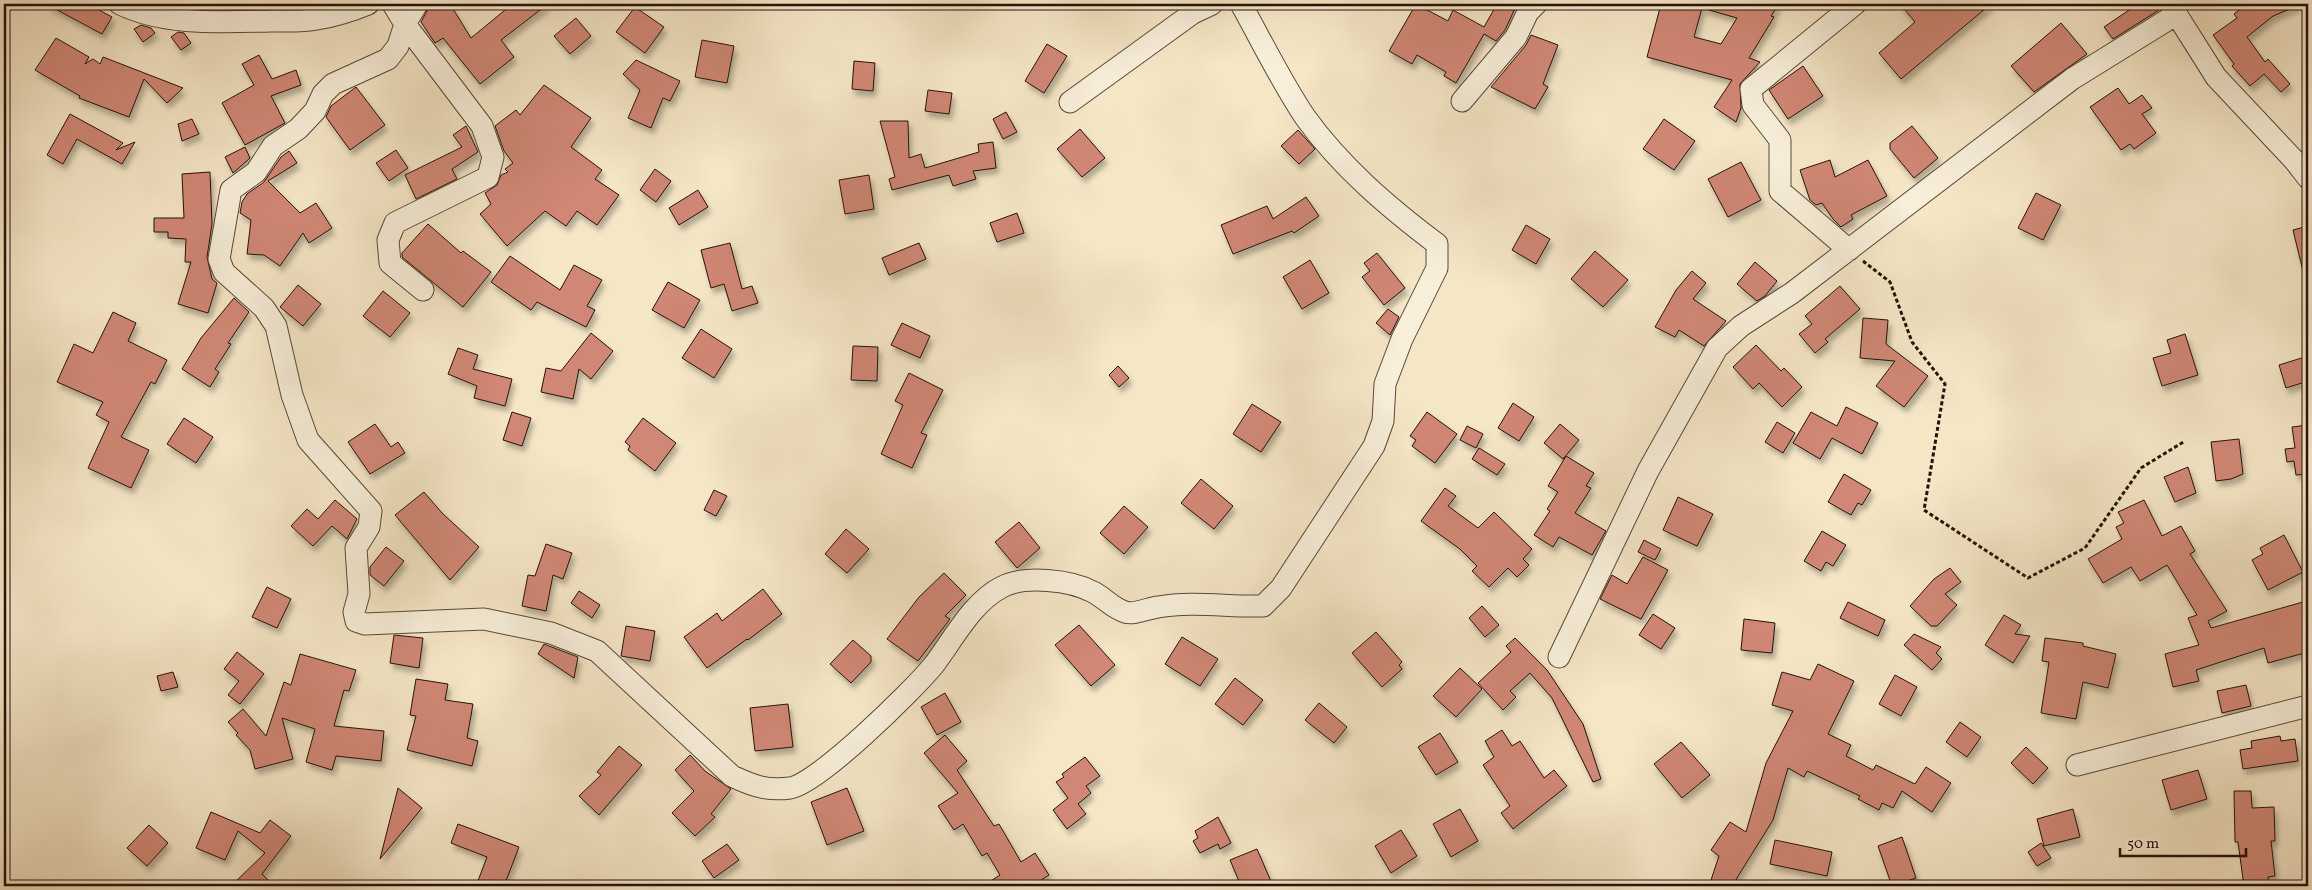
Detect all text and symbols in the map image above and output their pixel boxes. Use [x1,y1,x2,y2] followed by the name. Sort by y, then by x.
[2120,825,2246,857] scale bar
[2127,834,2159,855] text: 50 m

